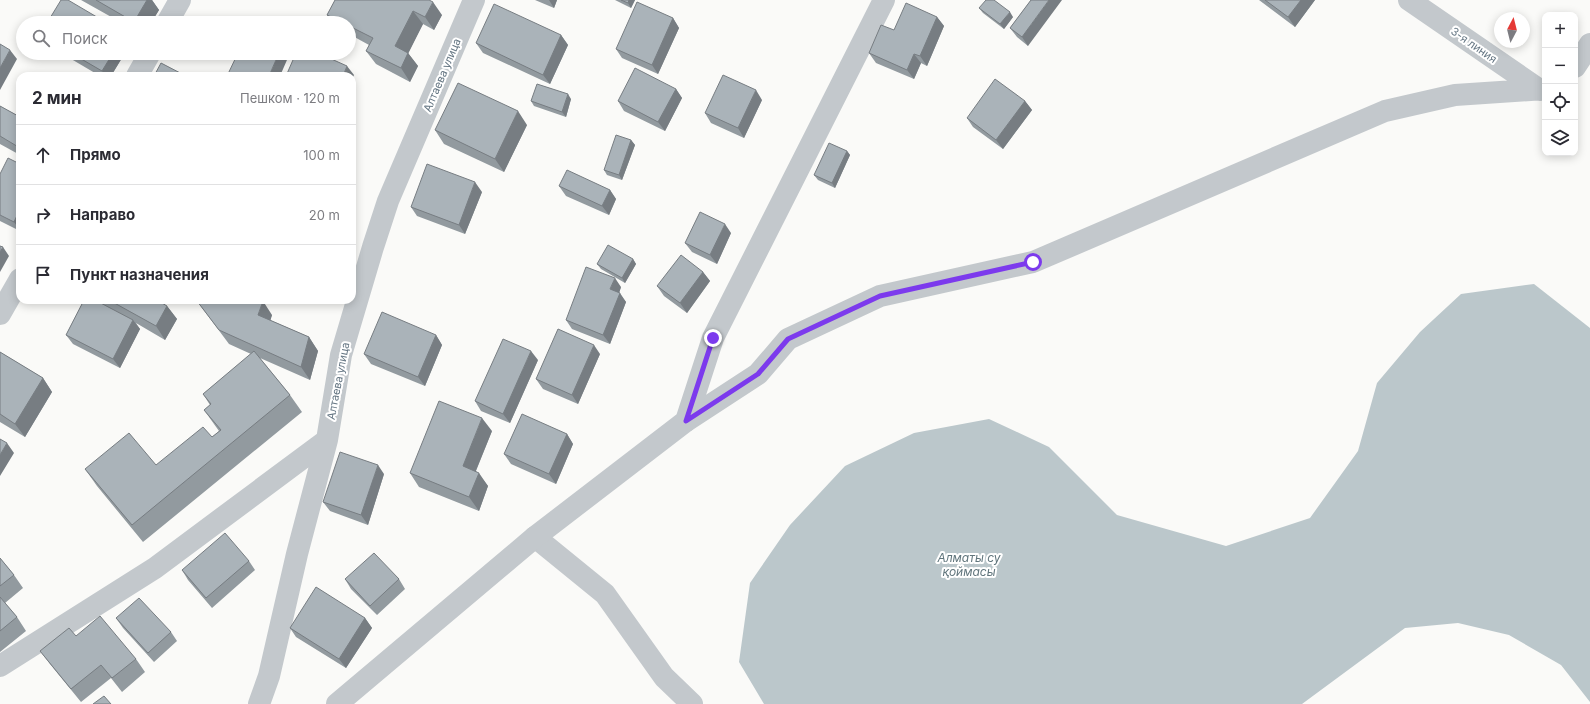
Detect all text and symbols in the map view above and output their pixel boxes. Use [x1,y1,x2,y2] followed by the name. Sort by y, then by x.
[1494,12,1530,48] north arrow
[1542,12,1578,156] map controls
[1542,12,1578,48] button: +
[16,16,356,60] search box
[1448,24,1500,66] street label: 3-я линия
[30,27,52,49] icon: search
[62,29,108,48] text: Поиск
[420,36,464,114] street label: Алтаева улица
[1542,48,1578,84] button: −
[1542,84,1578,120] button: locate
[32,88,82,108] text: 2 мин
[240,90,340,106] text: Пешком · 120 m
[1542,120,1578,156] button: layers
[32,144,54,166] icon: ahead
[70,145,121,164] text: Прямо
[303,147,340,163] text: 100 m
[32,204,54,226] icon: right
[70,205,135,224] text: Направо
[309,207,340,223] text: 20 m
[1024,253,1042,271] route start
[32,264,54,286] icon: arrive
[70,265,209,284] text: Пункт назначения
[704,329,722,347] route end
[324,341,352,421] street label: Алтаева улица
[936,550,1001,579] water label: Алматы су қоймасы

